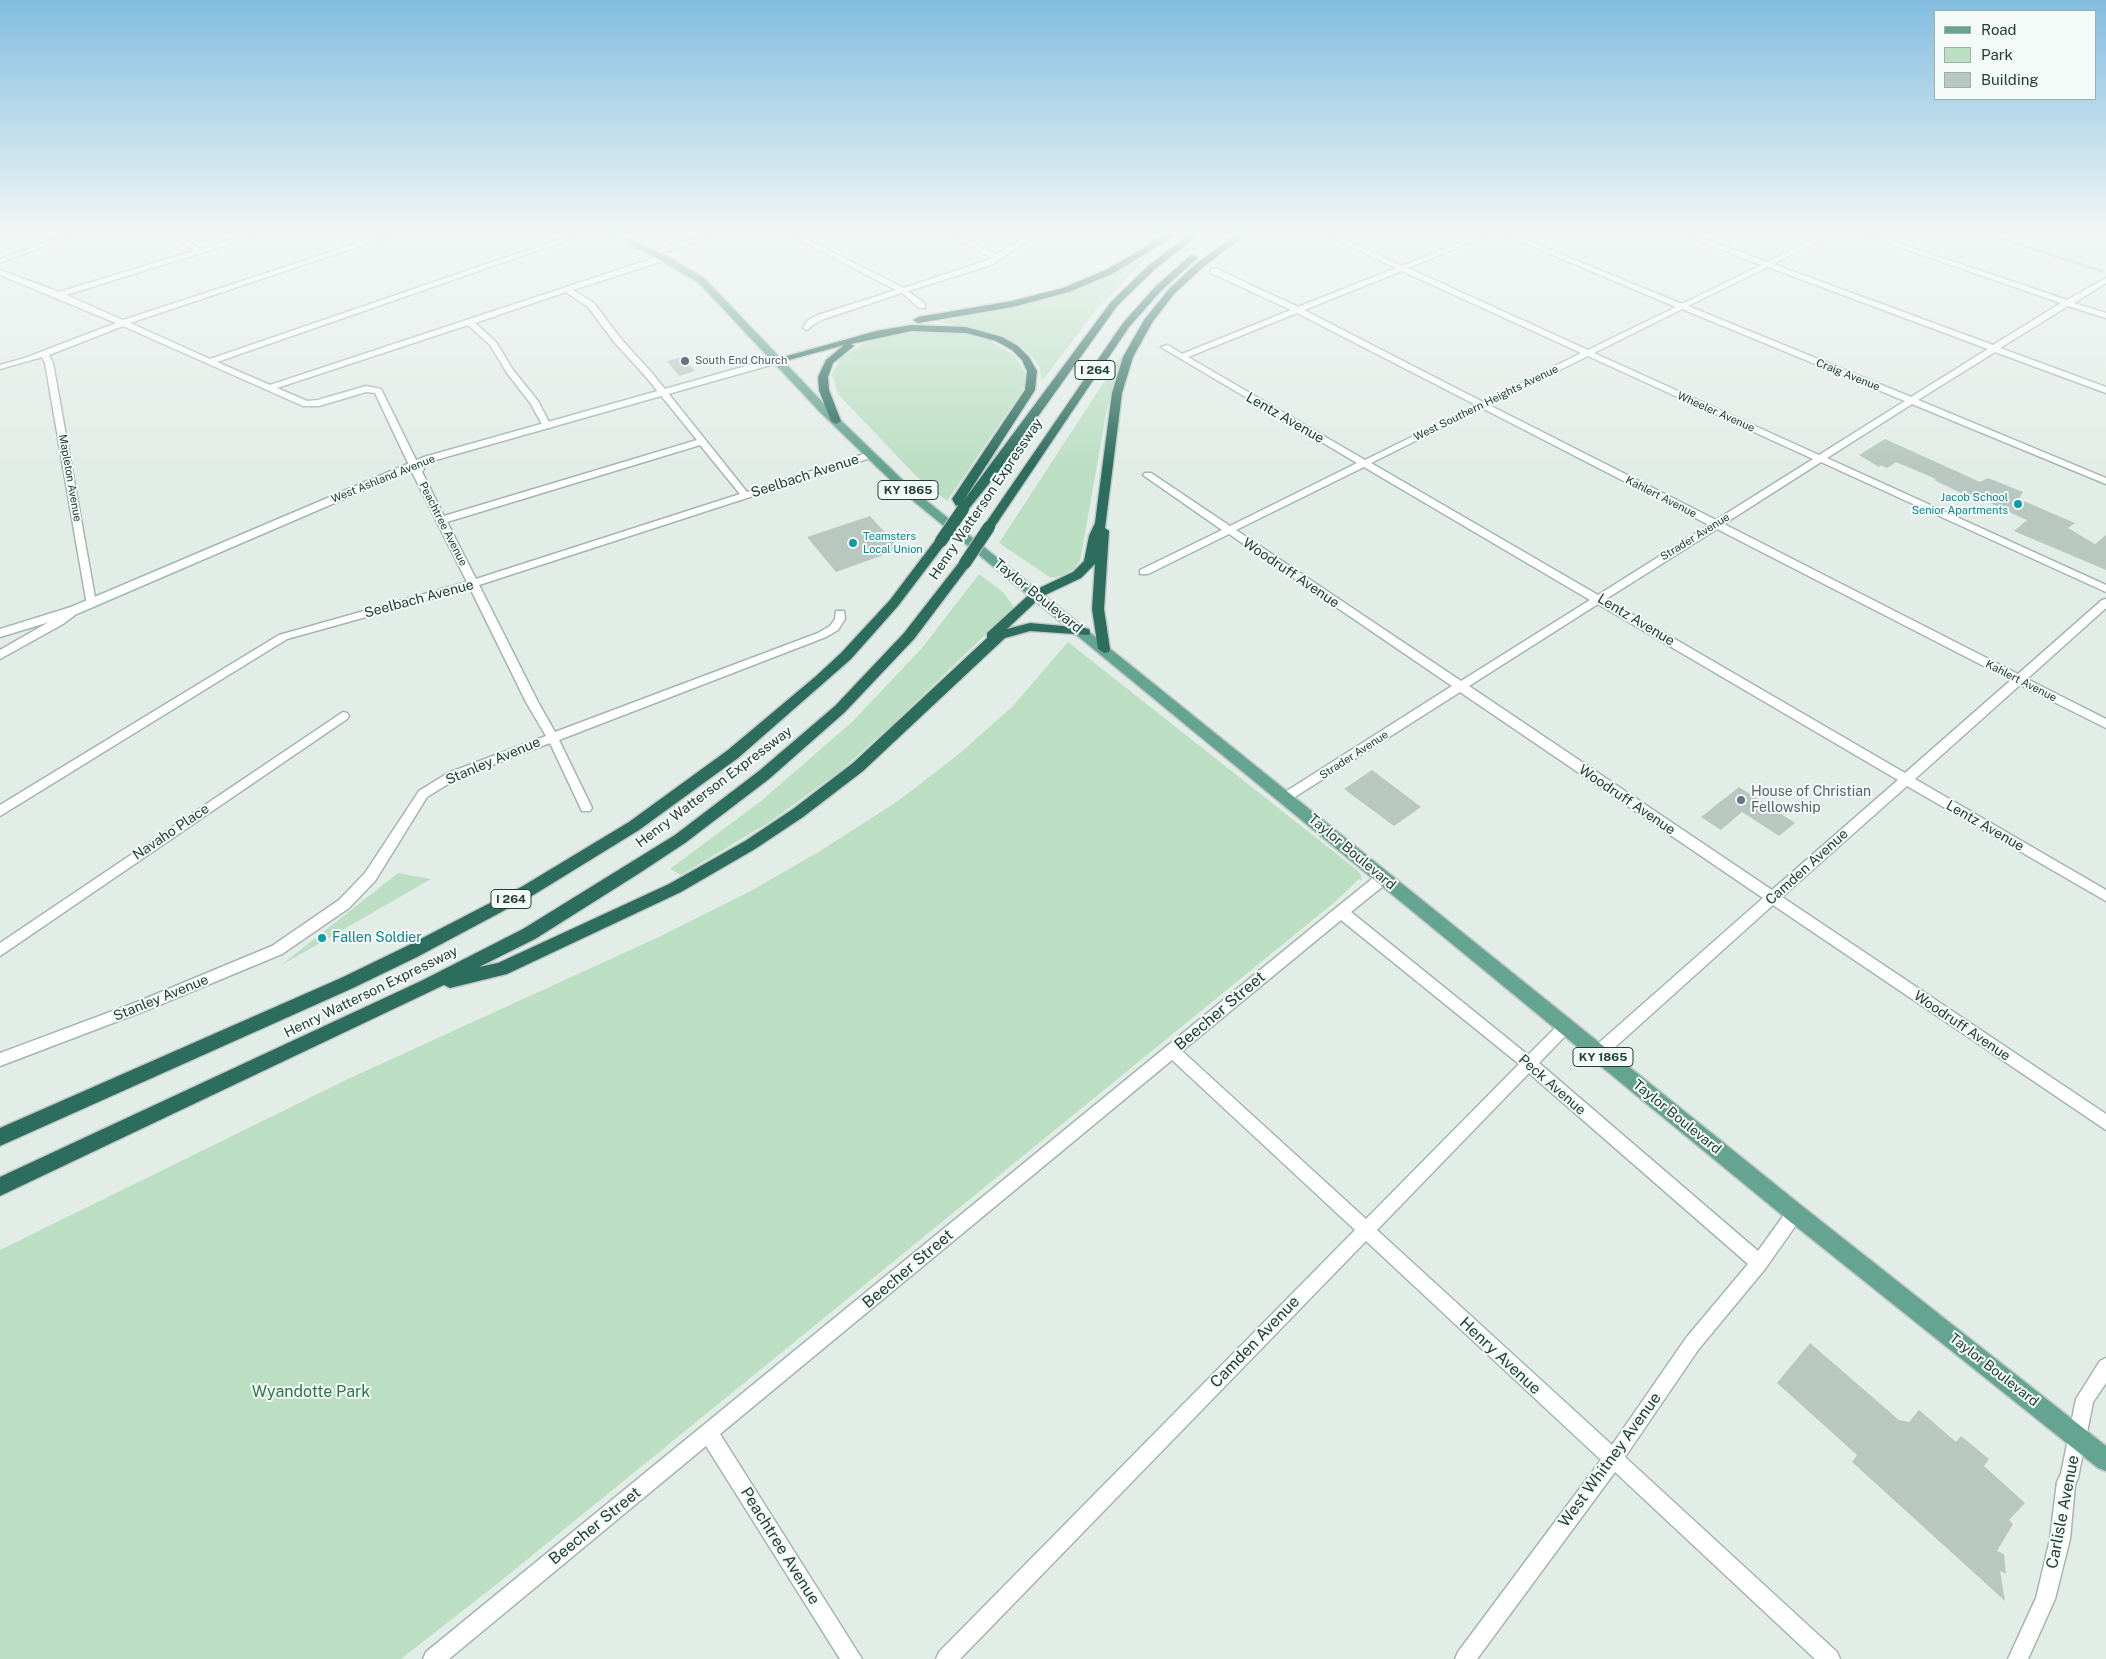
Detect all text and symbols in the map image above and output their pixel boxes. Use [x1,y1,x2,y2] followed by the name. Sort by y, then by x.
[1934,10,2096,100] legend
[1981,21,2017,38] text: Road
[1981,46,2013,63] text: Park
[1981,71,2039,88] text: Building
[695,354,787,368] place label: South End Church
[679,355,691,367] marker: South End Church
[1814,356,1882,394] street label: Craig Avenue
[1075,360,1115,380] road number: I 264
[1412,362,1560,444] street label: West Southern Heights Avenue
[1243,389,1327,447] street label: Lentz Avenue
[1675,389,1757,435] street label: Wheeler Avenue
[926,415,1046,583] street label: Henry Watterson Expressway
[56,433,84,523] street label: Mapleton Avenue
[749,451,861,501] street label: Seelbach Avenue
[329,452,437,506] street label: West Ashland Avenue
[1623,473,1699,521] street label: Kahlert Avenue
[416,480,470,568] street label: Peachtree Avenue
[878,480,938,500] road number: KY 1865
[1912,491,2008,517] place label: Jacob School Senior Apartments
[2012,498,2024,510] marker: Jacob School Senior Apartments
[1658,510,1732,564] street label: Strader Avenue
[863,530,923,556] place label: Teamsters Local Union
[1240,534,1342,612] street label: Woodruff Avenue
[847,537,859,549] marker: Teamsters Local Union
[990,555,1086,637] street label: Taylor Boulevard
[362,576,476,622] street label: Seelbach Avenue
[1594,590,1678,650] street label: Lentz Avenue
[1983,657,2059,705] street label: Kahlert Avenue
[633,723,795,851] street label: Henry Watterson Expressway
[1317,728,1391,782] street label: Strader Avenue
[443,734,543,788] street label: Stanley Avenue
[1576,761,1678,839] street label: Woodruff Avenue
[1751,784,1871,816] place label: House of Christian Fellowship
[1735,794,1747,806] marker: House of Christian Fellowship
[1943,797,2027,855] street label: Lentz Avenue
[130,800,212,864] street label: Navaho Place
[1305,811,1399,893] street label: Taylor Boulevard
[1762,826,1852,908] street label: Camden Avenue
[491,890,531,909] road number: I 264
[332,930,422,946] place label: Fallen Soldier
[316,932,328,944] marker: Fallen Soldier
[281,943,461,1041] street label: Henry Watterson Expressway
[1171,967,1269,1055] street label: Beecher Street
[111,971,211,1025] street label: Stanley Avenue
[1911,987,2013,1065] street label: Woodruff Avenue
[1573,1048,1633,1066] road number: KY 1865
[1515,1051,1589,1119] street label: Peck Avenue
[1629,1076,1725,1158] street label: Taylor Boulevard
[859,1225,957,1313] street label: Beecher Street
[1206,1292,1304,1392] street label: Camden Avenue
[1455,1313,1545,1399] street label: Henry Avenue
[1946,1330,2042,1410] street label: Taylor Boulevard
[252,1382,370,1402] park label: Wyandotte Park
[1555,1389,1665,1531] street label: West Whitney Avenue
[2043,1454,2083,1570] street label: Carlisle Avenue
[545,1483,645,1569] street label: Beecher Street
[736,1484,824,1608] street label: Peachtree Avenue

